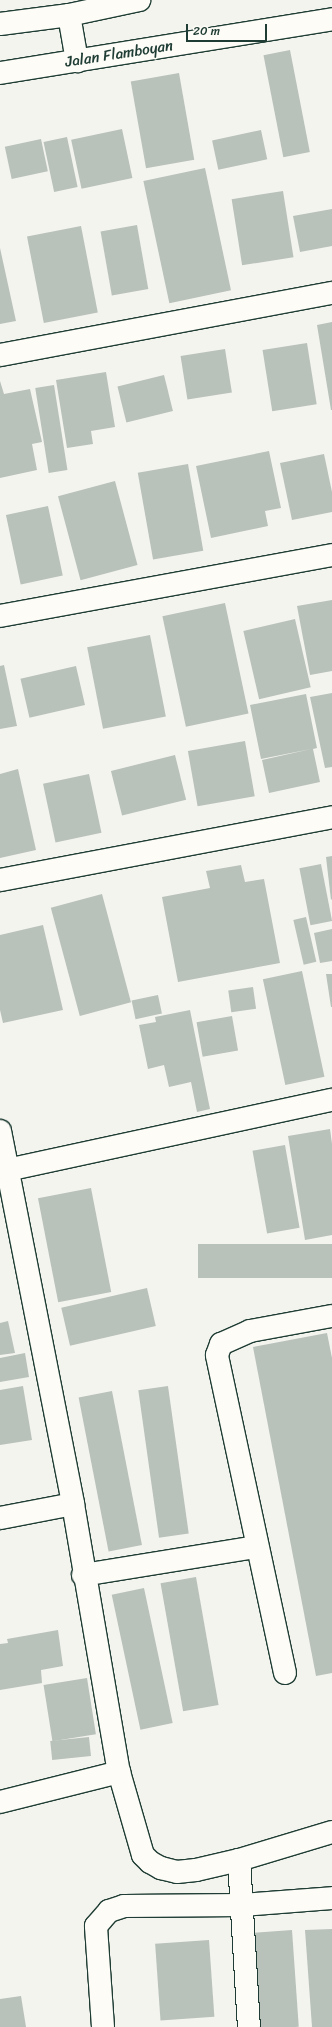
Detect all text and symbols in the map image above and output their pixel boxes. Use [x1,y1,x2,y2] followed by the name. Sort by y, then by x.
[188,16,269,42] scale bar
[193,20,220,42] text: 20 m
[64,37,174,71] street label: Jalan Flamboyan

